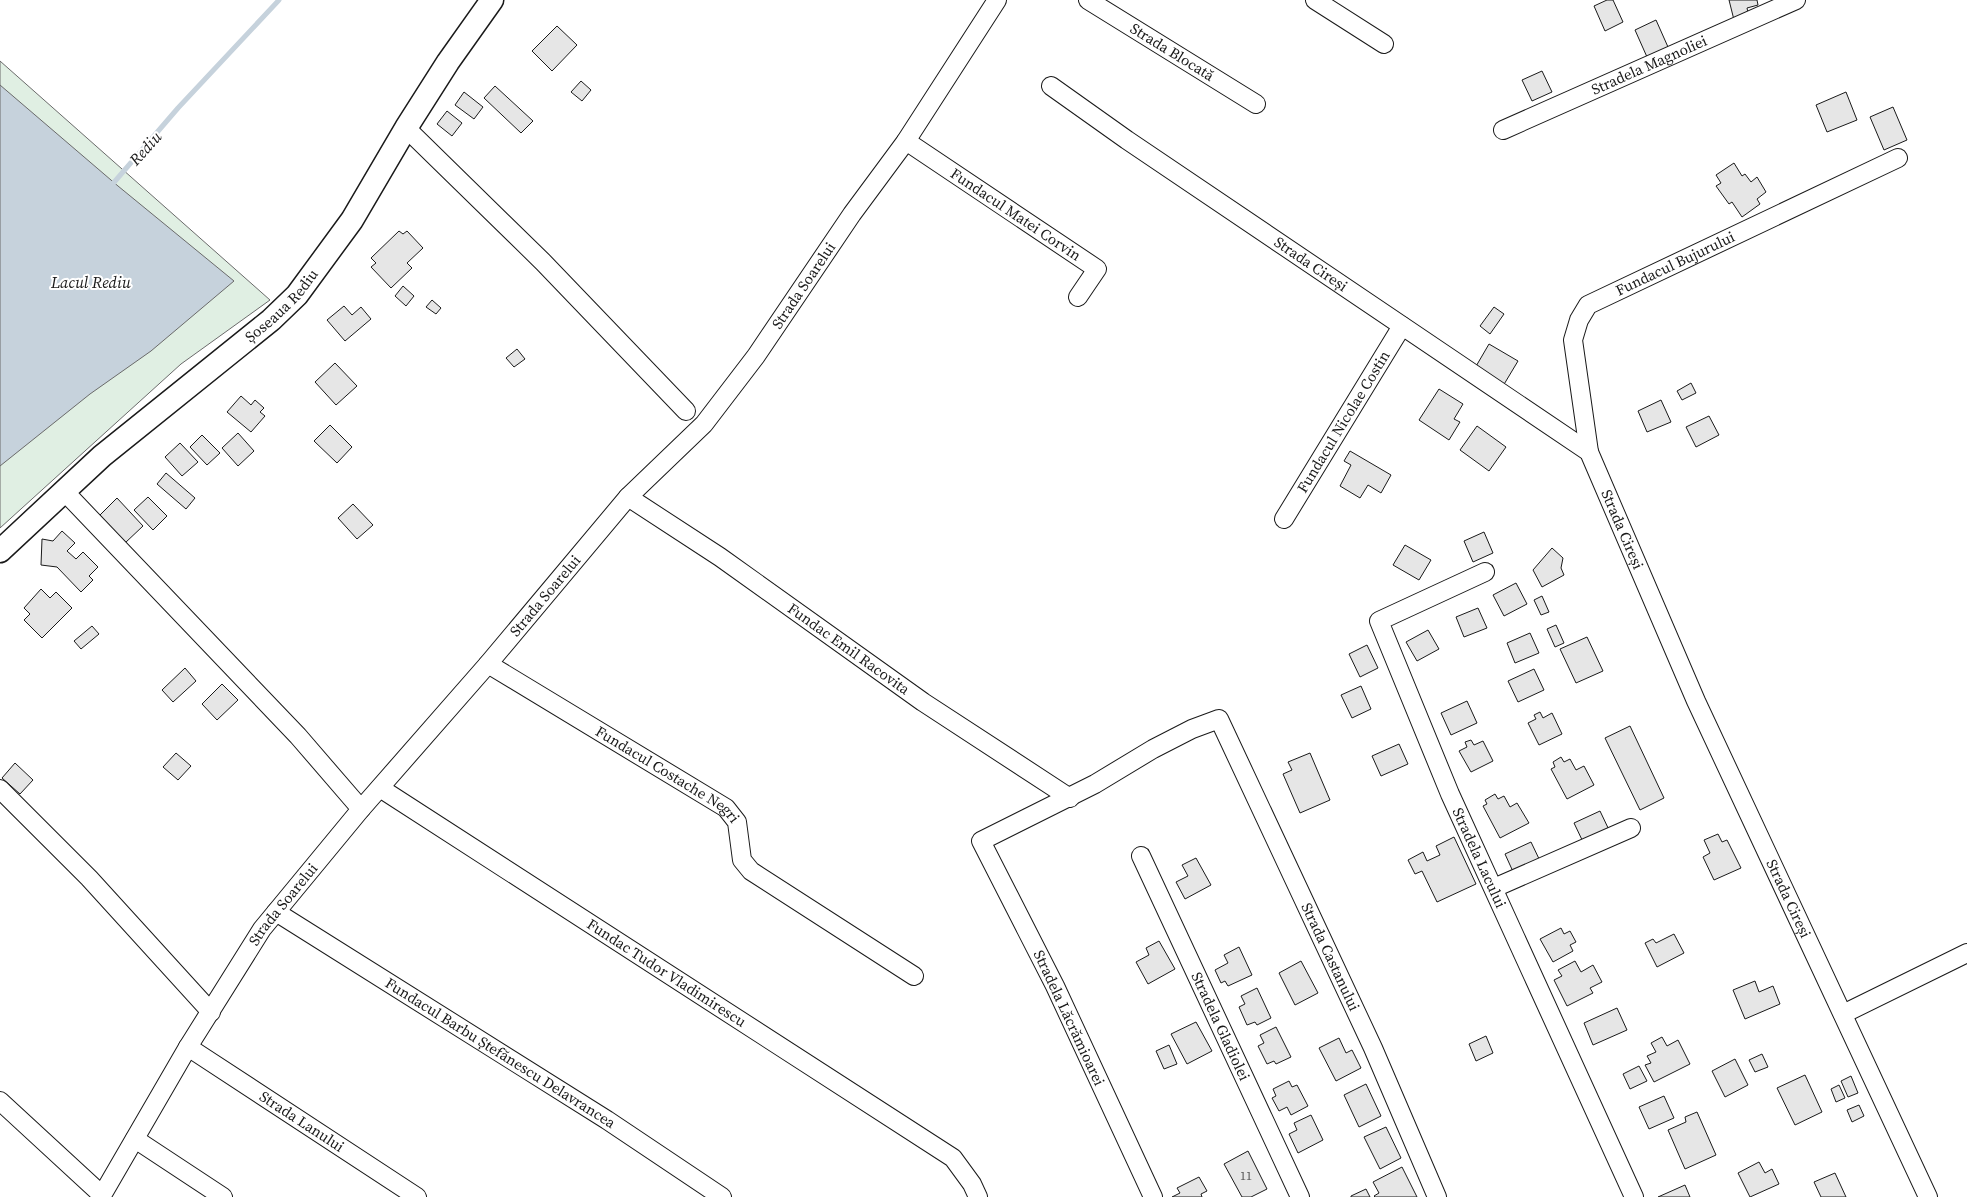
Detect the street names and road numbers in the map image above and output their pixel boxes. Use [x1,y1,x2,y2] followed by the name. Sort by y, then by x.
[1126,18,1219,86] street label: Strada Blocată
[1588,30,1710,100] street label: Stradela Magnoliei
[947,163,1085,265] street label: Fundacul Matei Corvin
[1612,226,1738,300] street label: Fundacul Bujurului
[1270,231,1352,296] street label: Strada Cireși
[766,238,840,333] street label: Strada Soarelui
[240,264,323,347] street label: Șoseaua Rediu
[1292,346,1395,497] street label: Fundacul Nicolae Costin
[1596,486,1649,572] street label: Strada Cireși
[504,550,585,641] street label: Strada Soarelui
[784,598,915,700] street label: Fundac Emil Racovita
[592,720,745,827] street label: Fundacul Costache Negri
[1448,804,1512,911] street label: Stradela Lacului
[1762,856,1816,941] street label: Strada Cireși
[243,858,322,950] street label: Strada Soarelui
[1296,899,1365,1014] street label: Strada Castanului
[583,913,751,1032] street label: Fundac Tudor Vladimirescu
[1029,947,1110,1089] street label: Stradela Lăcrămioarei
[1187,968,1255,1084] street label: Stradela Gladiolei
[381,972,620,1133] street label: Fundacul Barbu Ștefănescu Delavrancea
[255,1086,349,1157] street label: Strada Lanului

